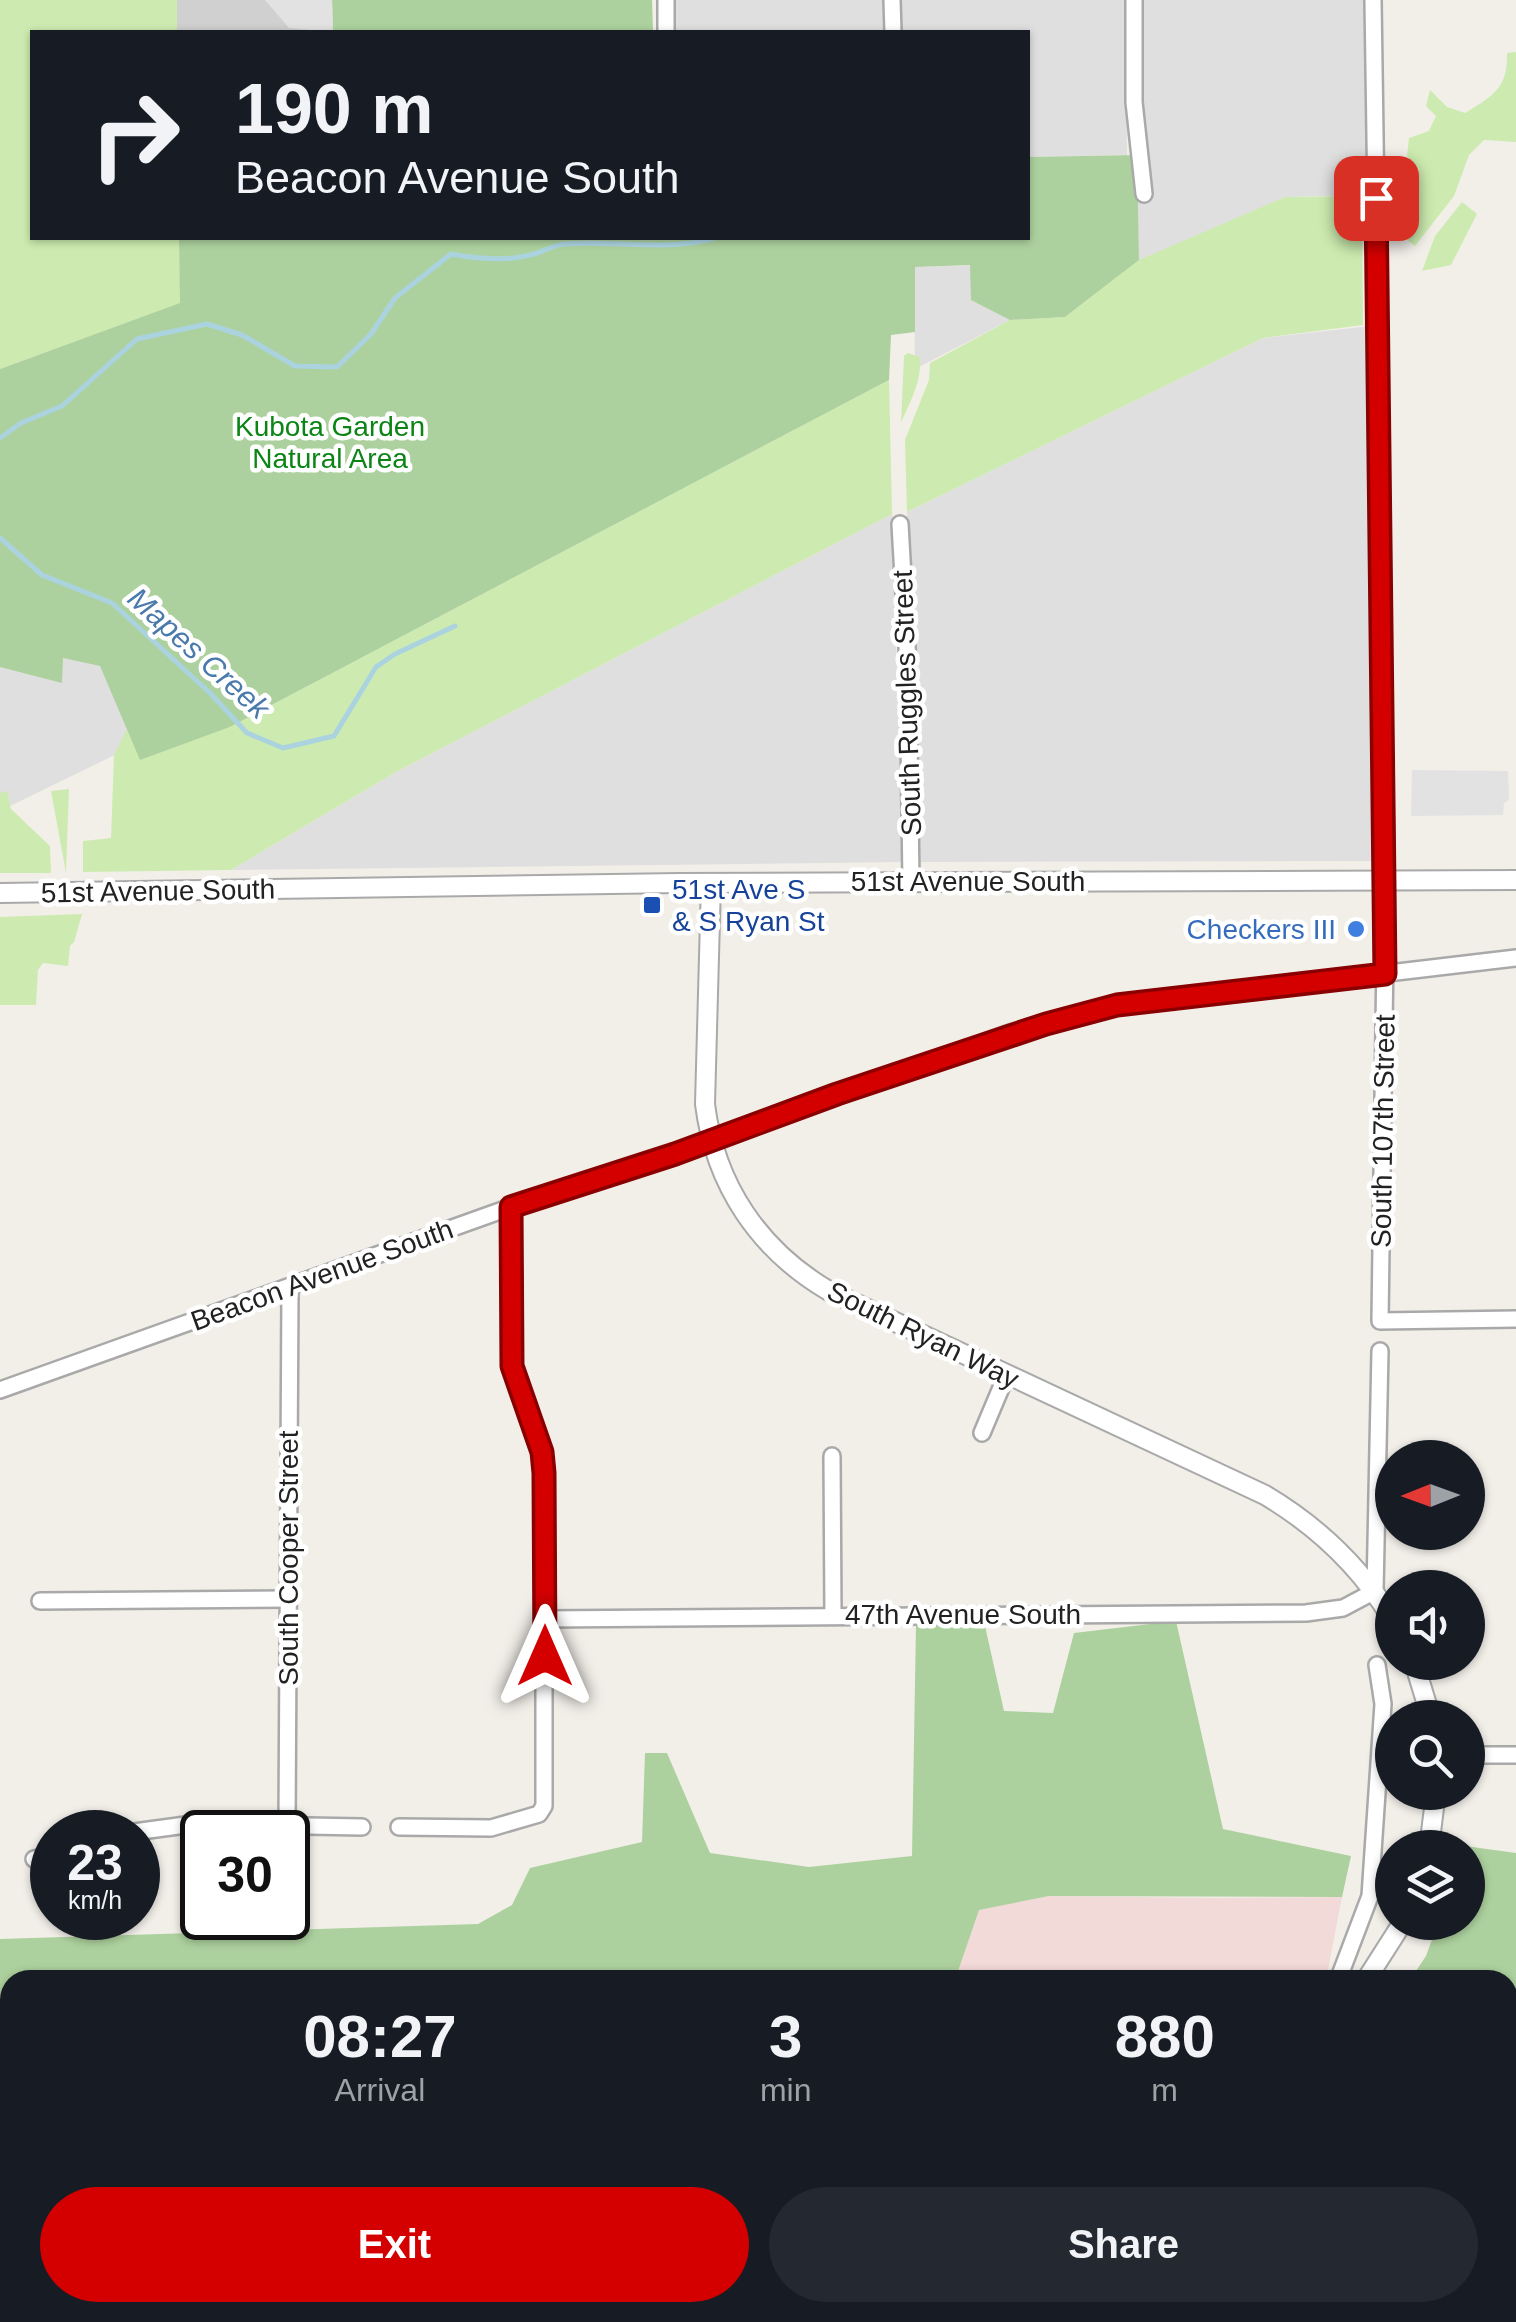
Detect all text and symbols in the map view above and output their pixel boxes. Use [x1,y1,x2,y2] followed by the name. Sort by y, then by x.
[70,70,200,200] icon: right
[235,70,433,148] text: 190 m
[235,152,680,203] text: Beacon Avenue South
[1334,156,1419,241] pin
[1349,171,1404,226] icon: arrive
[235,411,425,474] park label: Kubota Garden Natural Area
[887,569,927,837] street label: South Ruggles Street
[122,581,278,726] water label: Mapes Creek
[851,866,1085,897] street label: 51st Avenue South
[40,873,276,909] street label: 51st Avenue South
[672,874,825,937] place label: 51st Ave S & S Ryan St
[641,894,663,916] marker: 51st Ave S & S Ryan St
[1187,914,1336,945] place label: Checkers III
[1345,918,1367,940] marker: Checkers III
[1365,1014,1401,1248] street label: South 107th Street
[187,1213,457,1337] street label: Beacon Avenue South
[822,1275,1024,1395] street label: South Ryan Way
[273,1430,304,1686] street label: South Cooper Street
[1375,1440,1485,1550] north arrow
[1375,1440,1485,1940] map controls
[1375,1570,1485,1680] button: sound
[845,1599,1081,1630] street label: 47th Avenue South
[493,1604,597,1708] position arrow
[1375,1700,1485,1810] button: search
[180,1810,310,1940] speed limit sign: 30
[1375,1830,1485,1940] button: layers
[67,1835,123,1891] text: 23
[68,1886,122,1914] text: km/h
[303,2003,457,2070] text: 08:27
[769,2003,802,2070] text: 3
[1115,2003,1215,2070] text: 880
[335,2072,425,2108] text: Arrival
[760,2072,811,2108] text: min
[1151,2072,1178,2108] text: m
[40,2187,749,2302] button: Exit
[769,2187,1478,2302] button: Share

